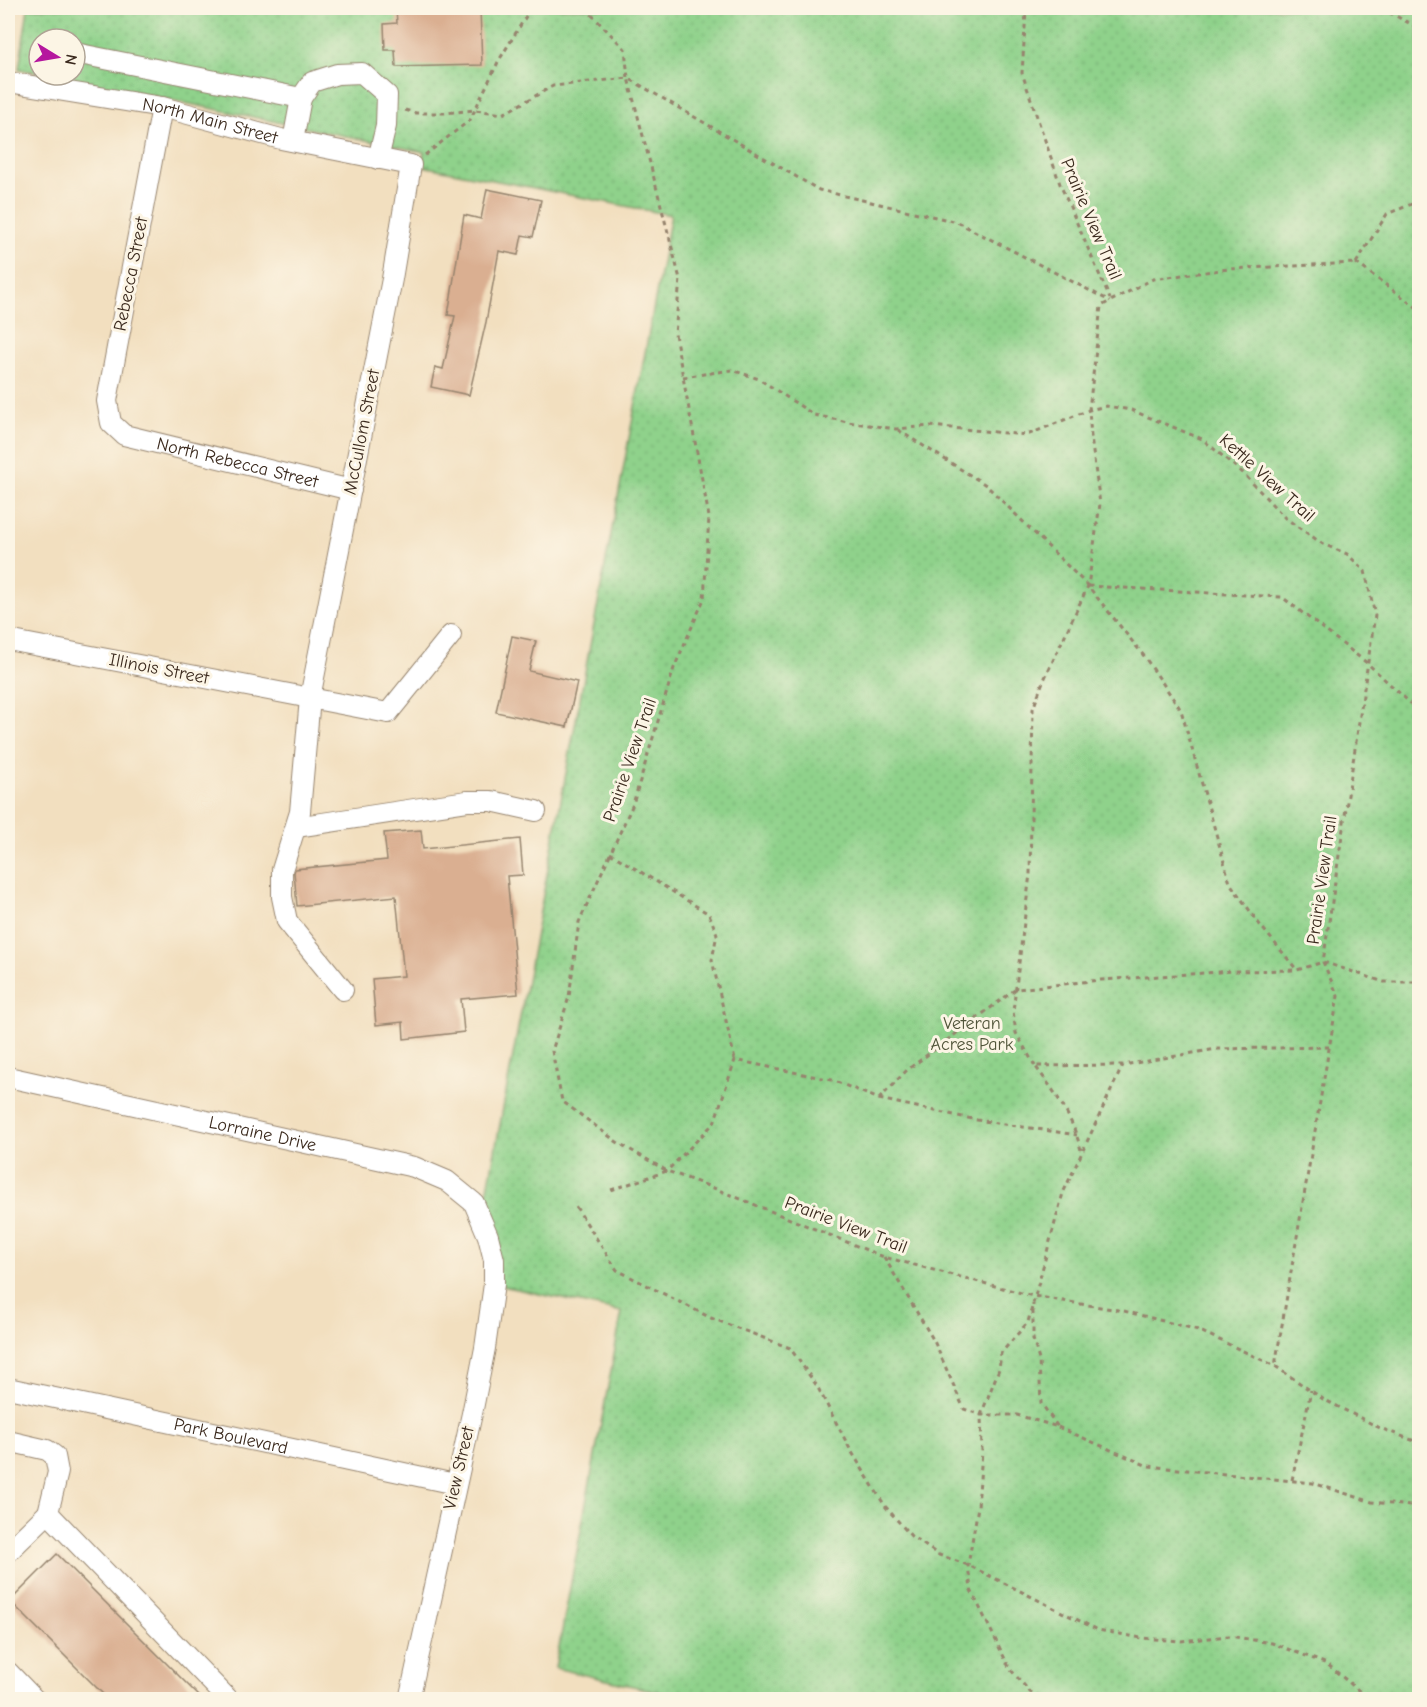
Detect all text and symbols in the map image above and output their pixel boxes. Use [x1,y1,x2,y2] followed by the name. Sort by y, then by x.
[27,27,87,87] north arrow
[61,53,81,67] text: N
[141,94,281,148] street label: North Main Street
[1056,155,1126,283] street label: Prairie View Trail
[110,214,153,333] street label: Rebecca Street
[340,367,385,497] street label: McCullom Street
[1215,430,1319,526] street label: Kettle View Trail
[155,433,321,492] street label: North Rebecca Street
[107,649,211,689] street label: Illinois Street
[599,695,661,825] street label: Prairie View Trail
[1303,814,1341,946] street label: Prairie View Trail
[931,1013,1014,1055] park label: Veteran Acres Park
[207,1111,318,1156] street label: Lorraine Drive
[782,1192,910,1258] street label: Prairie View Trail
[172,1413,290,1458] street label: Park Boulevard
[439,1424,479,1512] street label: View Street

